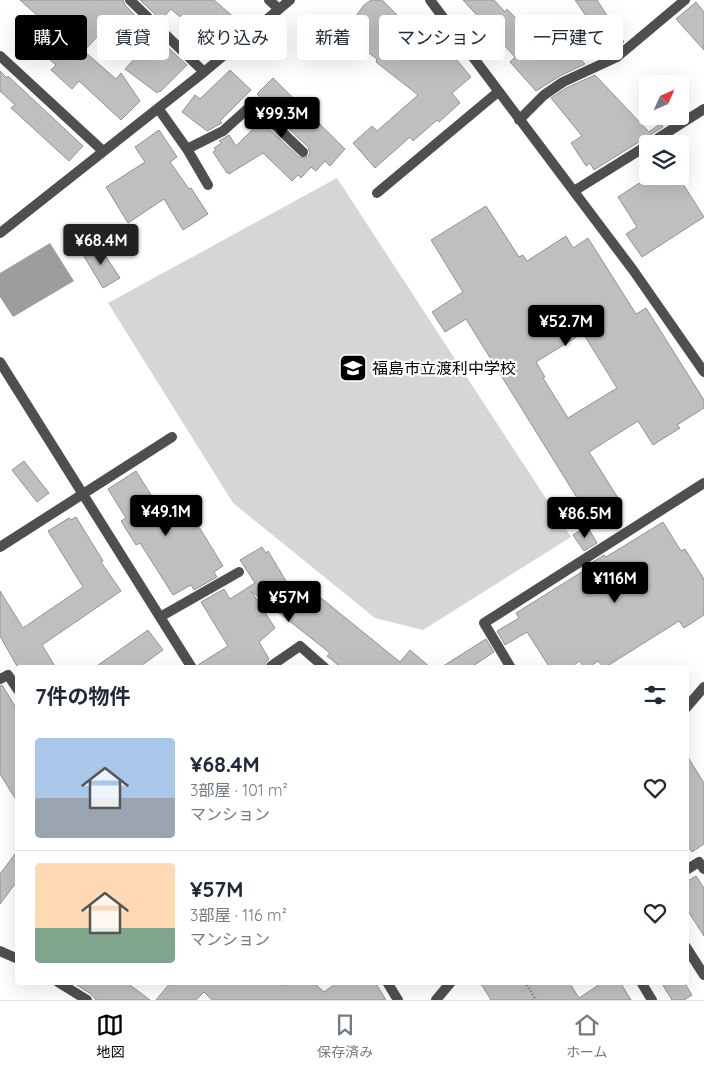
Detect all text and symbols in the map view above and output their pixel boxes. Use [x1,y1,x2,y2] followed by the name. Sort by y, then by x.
[15,15,87,60] chip: 購入
[97,15,169,60] chip: 賃貸
[179,15,287,60] chip: 絞り込み
[297,15,369,60] chip: 新着
[379,15,505,60] chip: マンション
[515,15,623,60] chip: 一戸建て
[639,75,689,125] north arrow
[639,75,689,185] map controls
[241,96,323,139] pin: ¥99.3M
[256,103,308,123] text: ¥99.3M
[639,135,689,185] button: layers
[60,224,142,266] pin: ¥68.4M
[74,230,128,250] text: ¥68.4M
[525,304,607,347] pin: ¥52.7M
[539,311,593,331] text: ¥52.7M
[338,353,368,383] school or university icon: 福島市立渡利中学校
[372,358,516,378] place label: 福島市立渡利中学校
[125,494,207,537] pin: ¥49.1M
[544,496,626,539] pin: ¥86.5M
[141,501,191,521] text: ¥49.1M
[558,503,612,523] text: ¥86.5M
[580,562,650,604] pin: ¥116M
[593,568,637,588] text: ¥116M
[259,580,319,623] pin: ¥57M
[269,587,309,607] text: ¥57M
[641,681,669,709] icon: filters
[35,683,131,709] text: 7件の物件
[190,751,260,777] text: ¥68.4M
[75,758,135,818] icon: home
[641,774,669,802] icon: heart
[190,780,288,800] text: 3部屋 · 101 m²
[190,804,270,824] text: マンション
[190,876,243,902] text: ¥57M
[75,883,135,943] icon: home
[641,899,669,927] icon: heart
[190,905,287,925] text: 3部屋 · 116 m²
[190,929,270,949] text: マンション
[96,1011,124,1061] tab: 地図
[317,1011,373,1061] tab: 保存済み
[566,1011,608,1061] tab: ホーム

